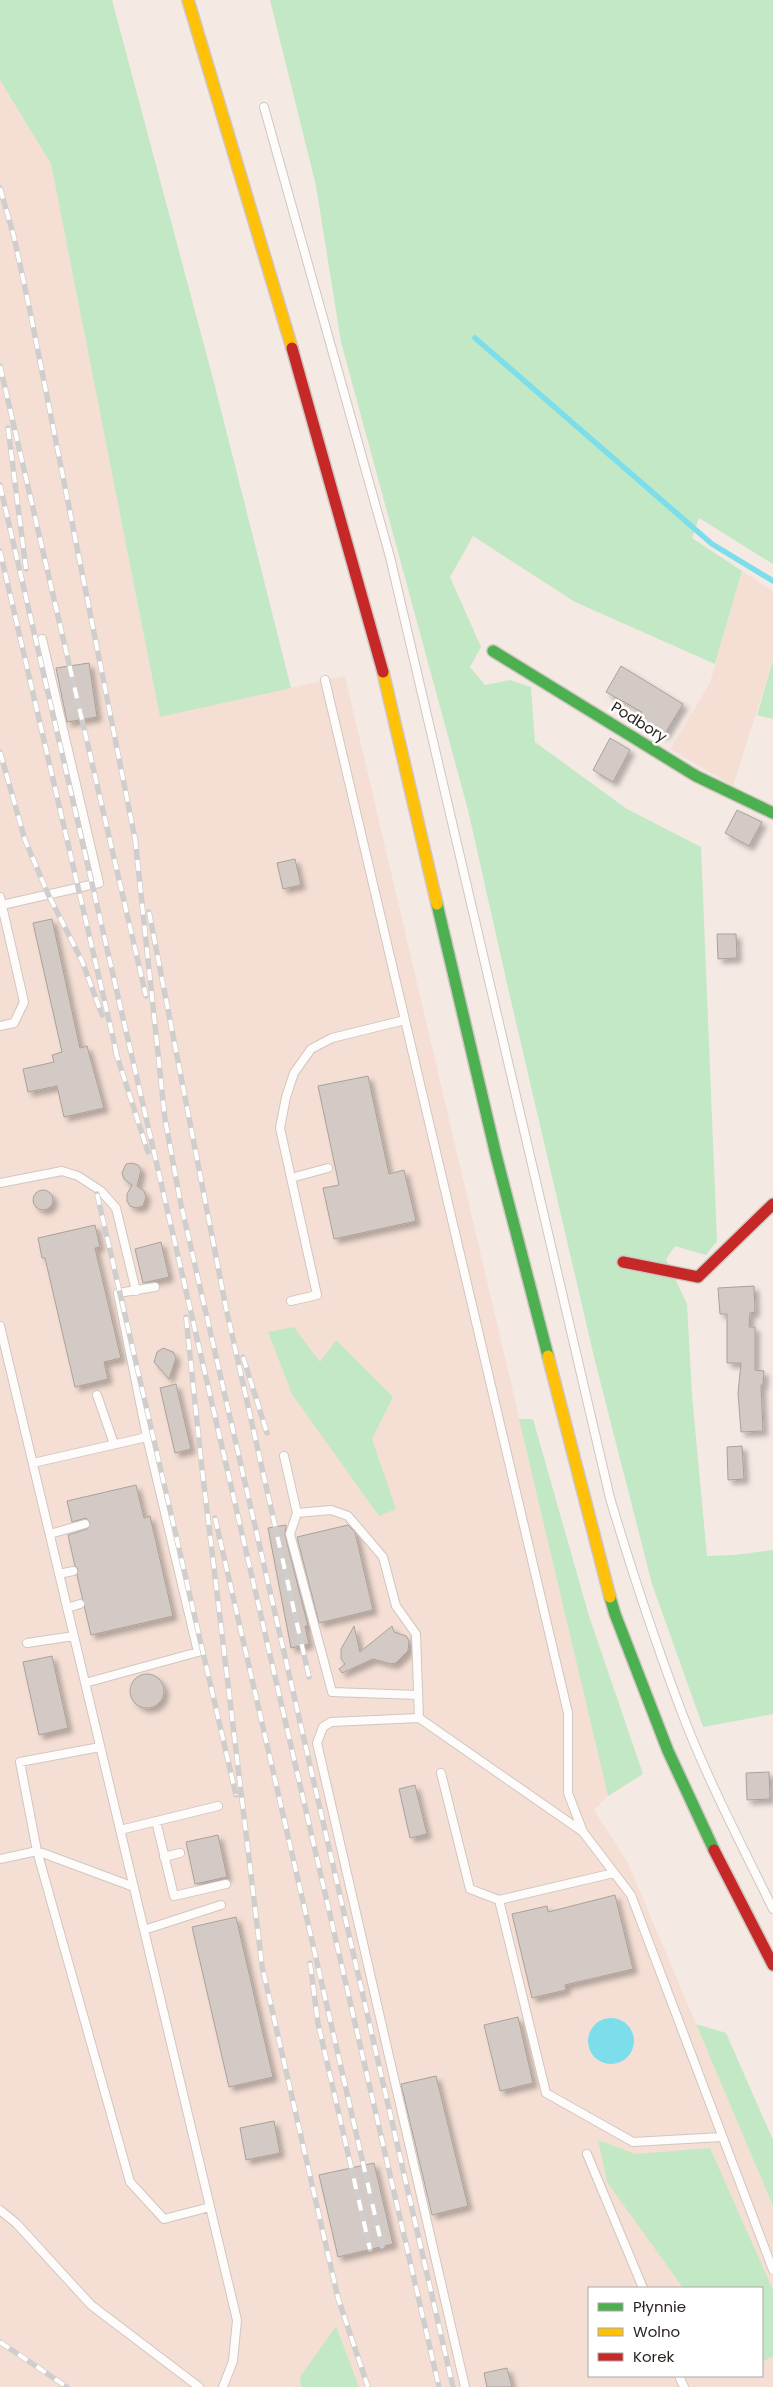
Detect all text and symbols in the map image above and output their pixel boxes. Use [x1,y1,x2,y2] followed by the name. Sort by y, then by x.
[607,696,672,747] street label: Podbory
[588,2287,763,2377] legend
[633,2296,686,2317] text: Płynnie
[633,2321,680,2342] text: Wolno
[633,2346,674,2367] text: Korek

